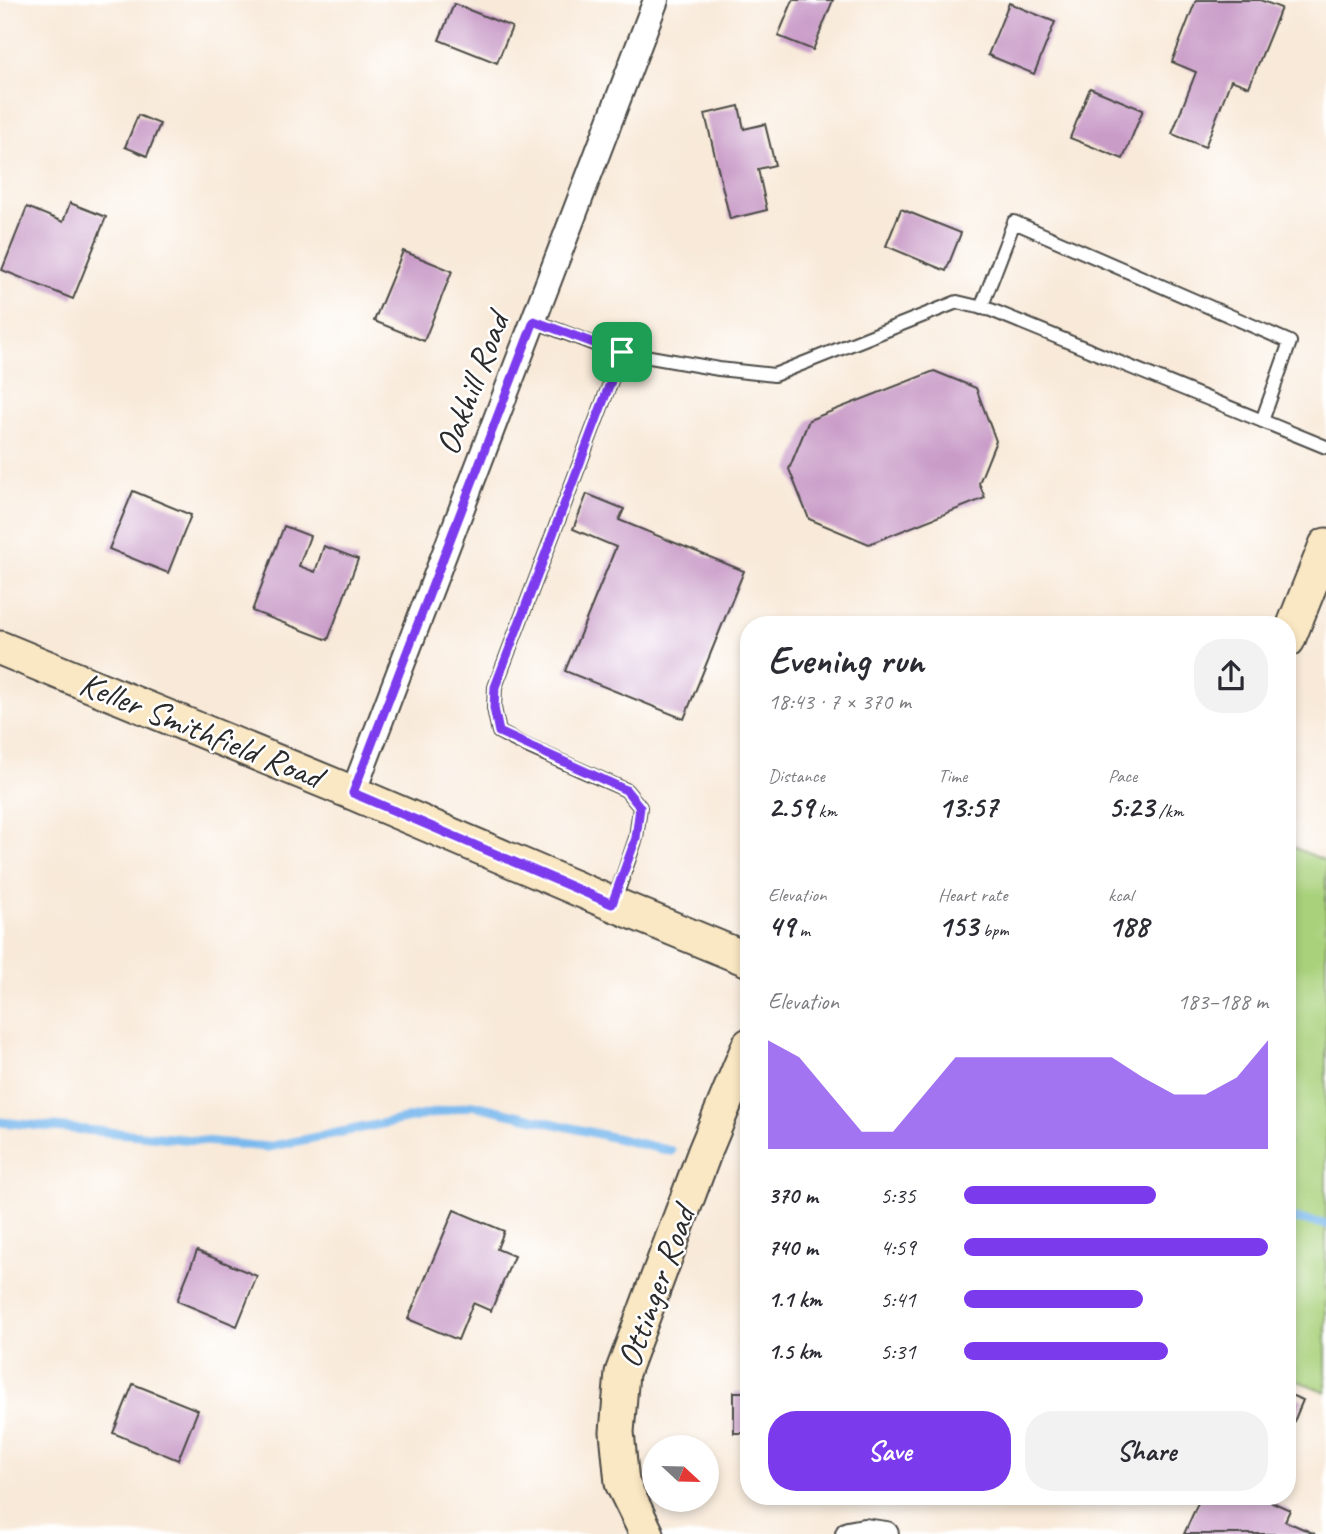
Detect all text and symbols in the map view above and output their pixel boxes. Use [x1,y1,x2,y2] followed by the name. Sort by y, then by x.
[424,302,521,461] street label: Oakhill Road
[592,322,652,382] pin
[603,333,641,371] icon: arrive
[768,637,924,684] text: Evening run
[1194,639,1268,713] button: share
[73,661,334,801] street label: Keller Smithfield Road
[768,687,911,716] text: 18:43 · 7 × 370 m
[768,764,825,788] text: Distance
[938,764,967,788] text: Time
[1108,764,1137,788] text: Pace
[768,788,814,826] text: 2.59
[938,788,997,826] text: 13:57
[1108,788,1154,826] text: 5:23
[814,799,837,823] text: km
[1154,799,1183,823] text: /km
[768,883,826,907] text: Elevation
[938,883,1007,907] text: Heart rate
[1108,883,1133,907] text: kcal
[768,907,795,945] text: 49
[938,907,978,945] text: 153
[1108,907,1149,945] text: 188
[795,918,810,942] text: m
[978,918,1009,942] text: bpm
[768,987,839,1016] text: Elevation
[1177,987,1268,1016] text: 183–188 m
[768,1181,818,1210] text: 370 m
[880,1181,916,1210] text: 5:35
[606,1195,708,1374] street label: Ottinger Road
[768,1233,818,1262] text: 740 m
[880,1233,916,1262] text: 4:59
[768,1285,822,1314] text: 1.1 km
[880,1285,916,1314] text: 5:41
[768,1337,821,1366] text: 1.5 km
[880,1337,916,1366] text: 5:31
[768,1411,1011,1491] button: Save
[1025,1411,1268,1491] button: Share
[642,1435,719,1512] north arrow
[642,1435,719,1512] map controls

